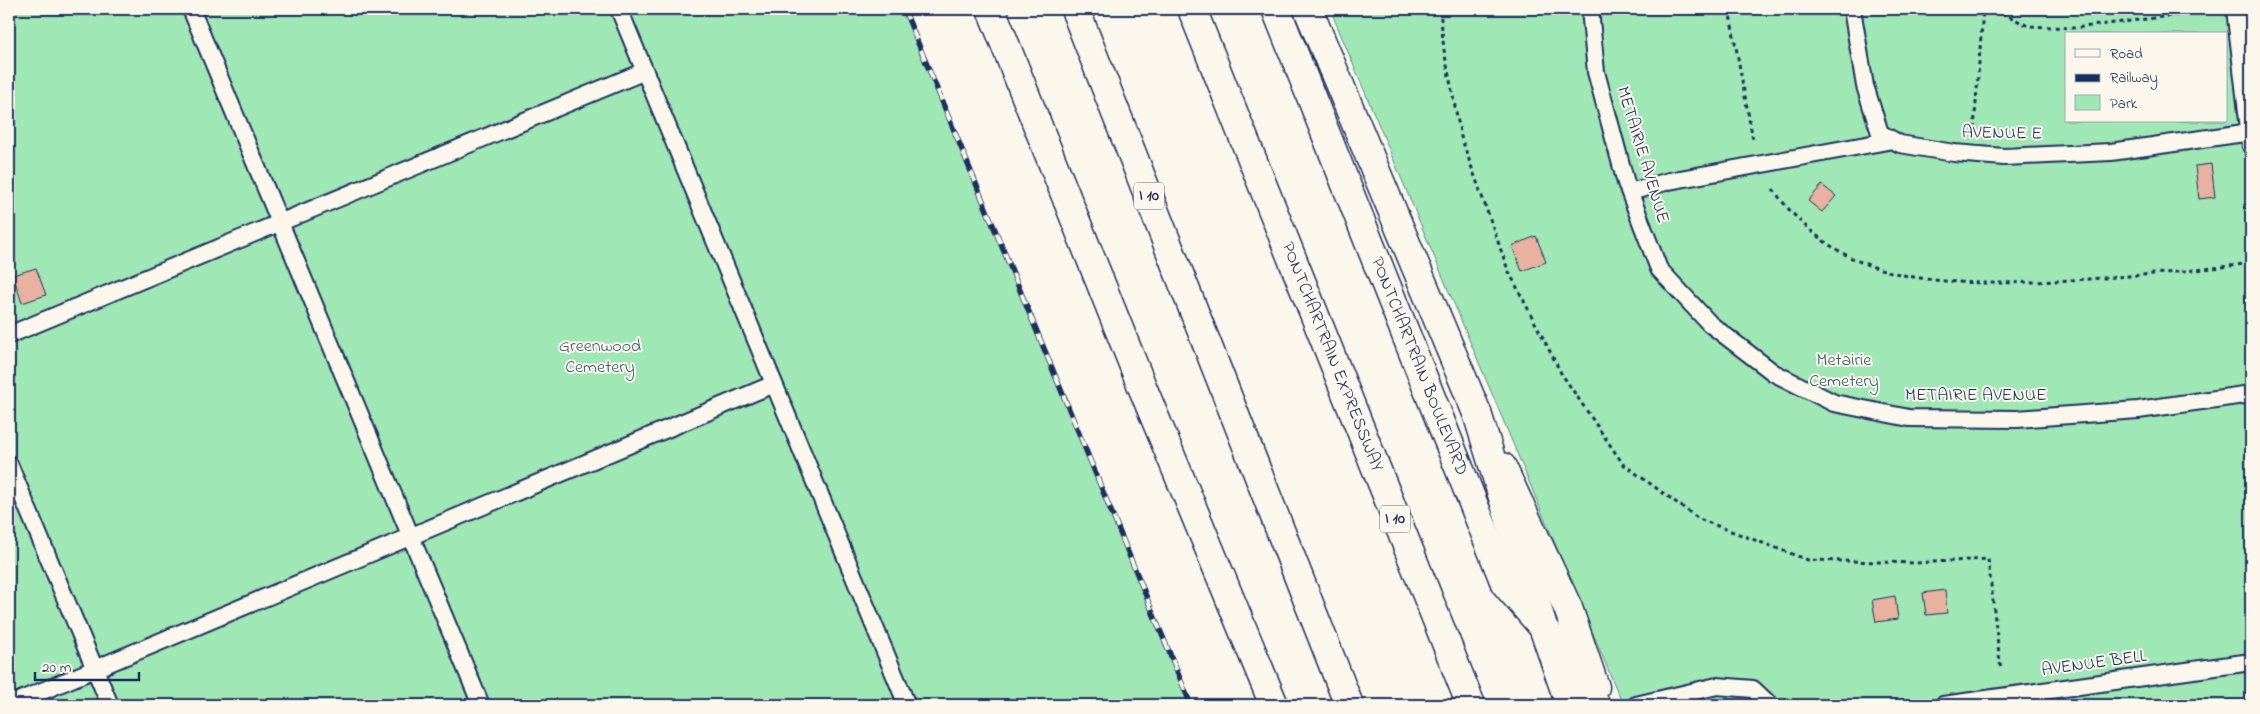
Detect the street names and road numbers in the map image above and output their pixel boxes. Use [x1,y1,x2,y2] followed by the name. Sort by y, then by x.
[1609,83,1675,227] street label: METAIRIE AVENUE
[1962,120,2042,148] street label: AVENUE E
[1134,182,1164,210] road number: I 10
[1274,238,1390,476] street label: PONTCHARTRAIN EXPRESSWAY
[1363,254,1474,480] street label: PONTCHARTRAIN BOULEVARD
[1905,383,2047,409] street label: METAIRIE AVENUE
[1380,506,1410,532] road number: I 10
[2040,644,2148,684] street label: AVENUE BELL

